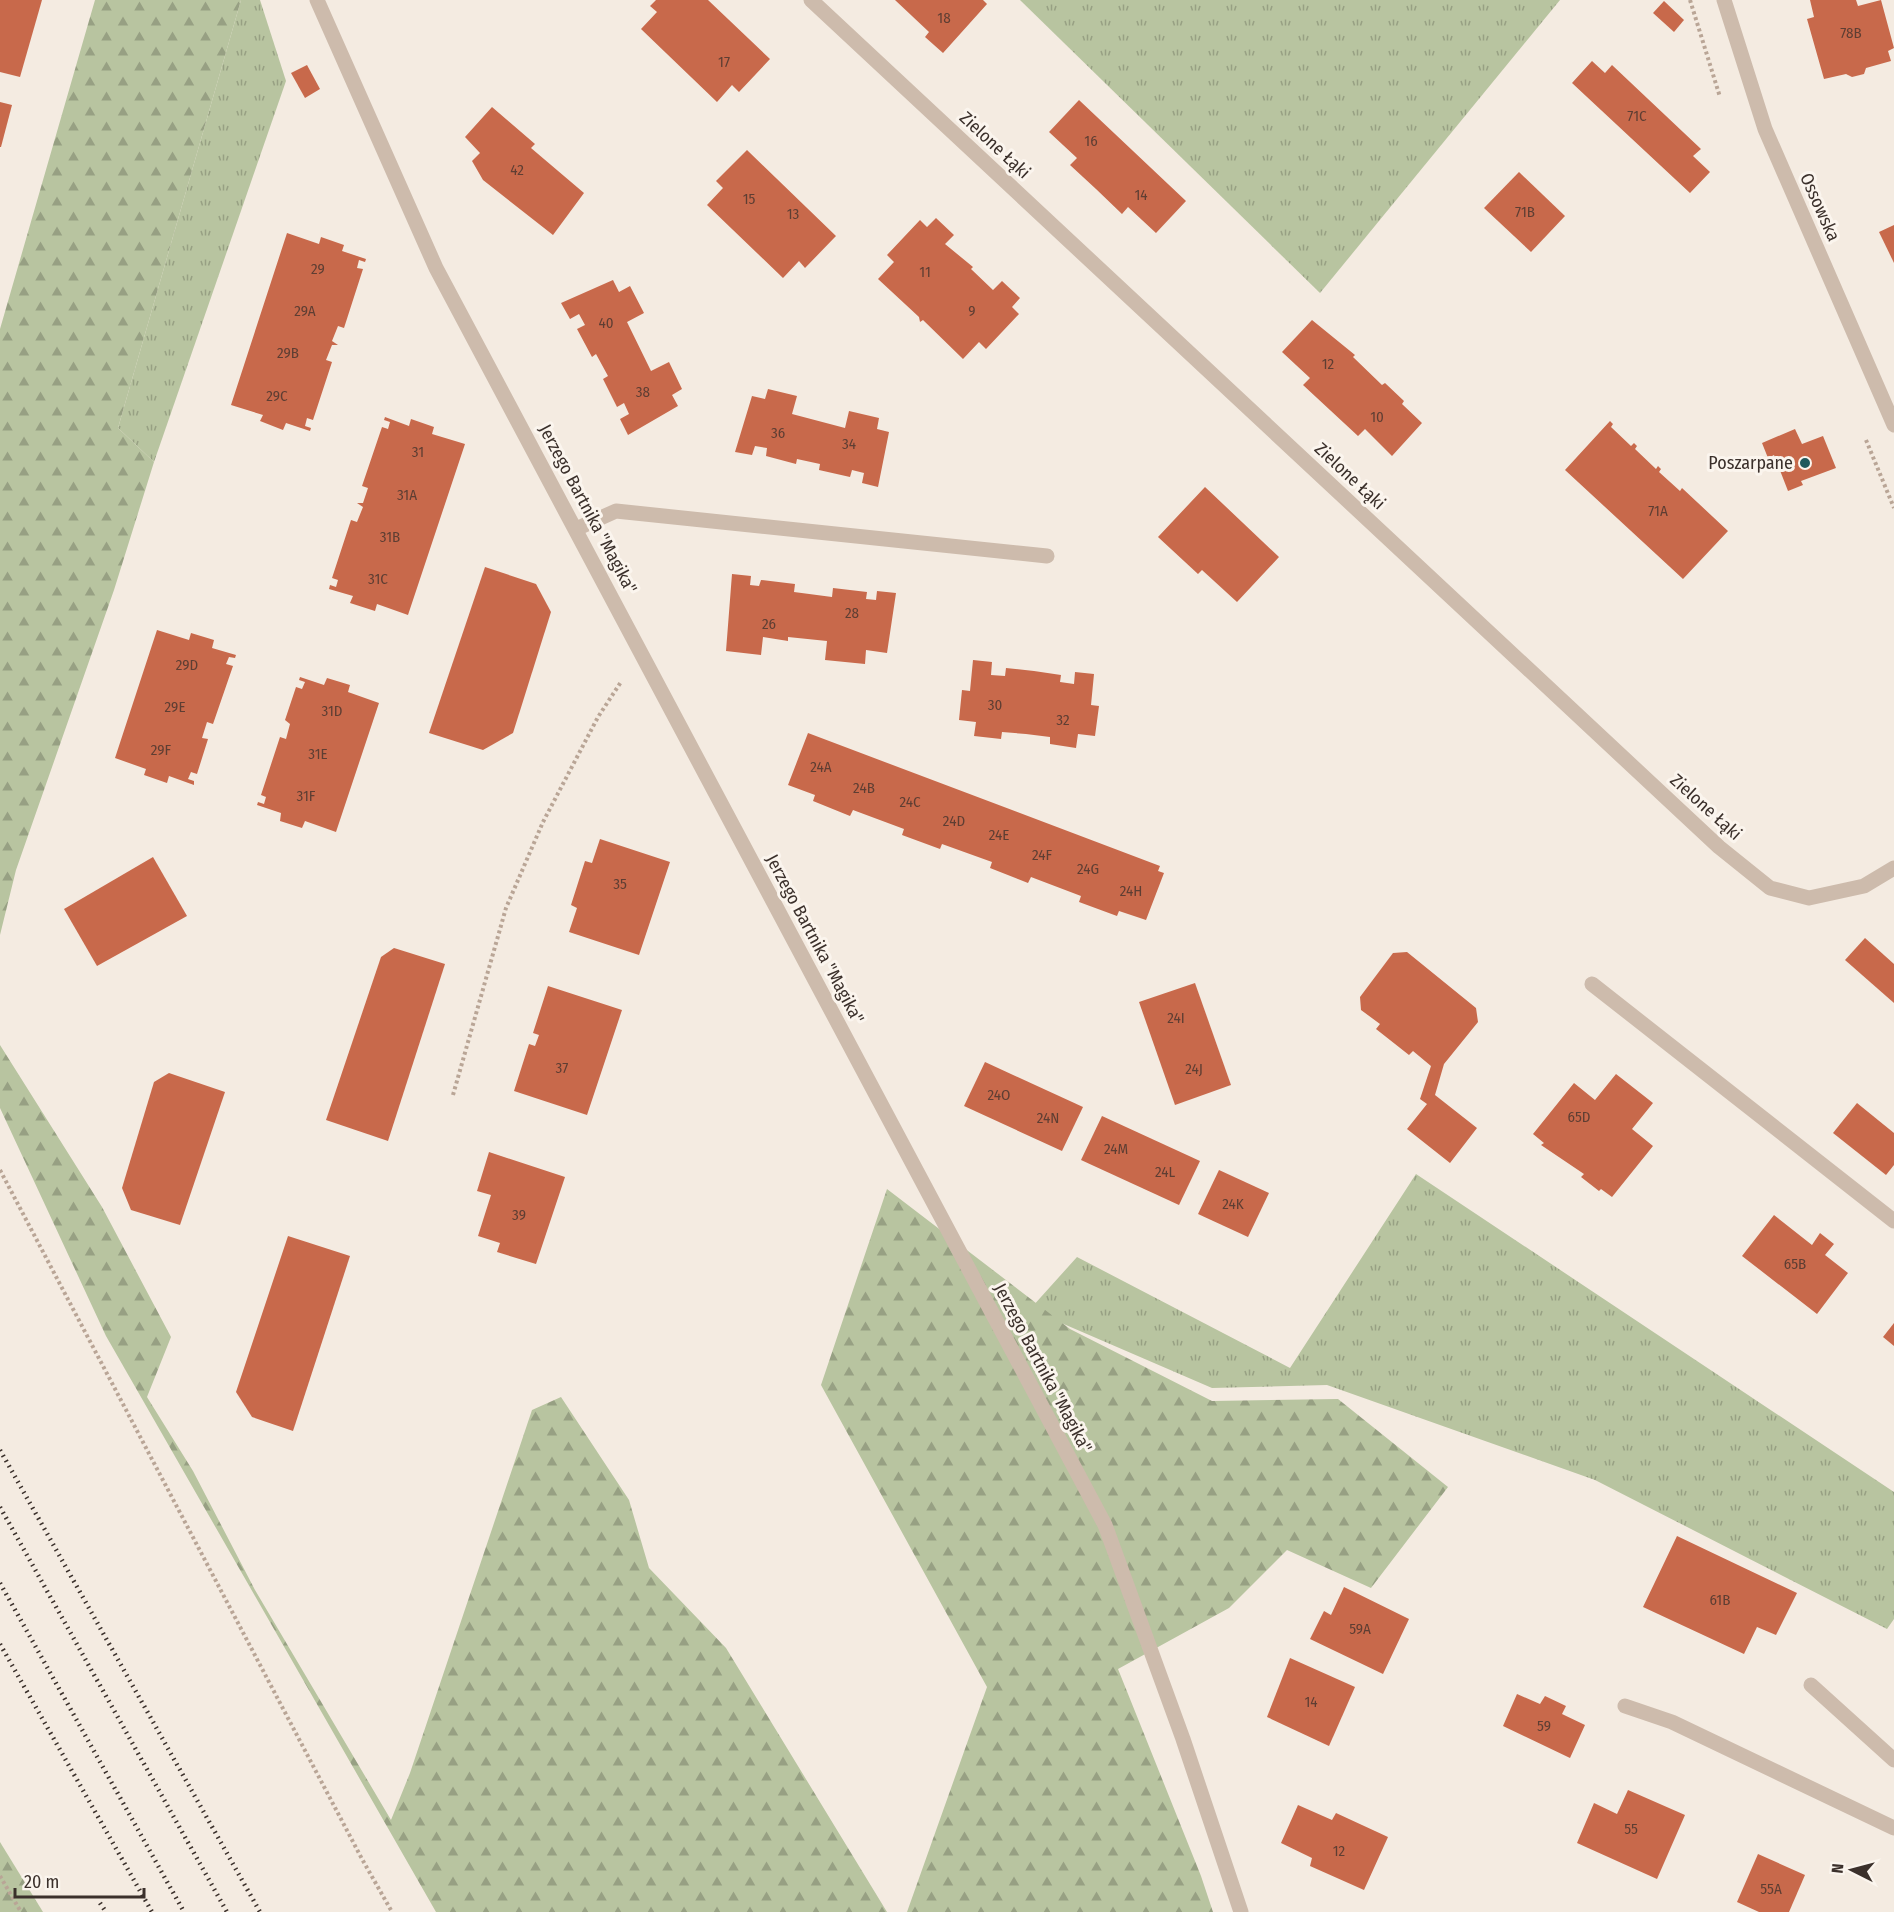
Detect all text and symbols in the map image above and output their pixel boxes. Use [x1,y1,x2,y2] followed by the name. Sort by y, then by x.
[937,9,951,27] house number: 18
[1840,24,1862,42] house number: 78B
[718,53,730,71] house number: 17
[955,107,1035,183] street label: Zielone Łąki
[1627,107,1647,125] house number: 71C
[1084,132,1098,150] house number: 16
[510,161,524,179] house number: 42
[1795,169,1845,245] street label: Ossowska
[1134,186,1148,204] house number: 14
[743,190,755,208] house number: 15
[1515,203,1535,221] house number: 71B
[787,205,800,223] house number: 13
[311,260,325,278] house number: 29
[919,263,931,281] house number: 11
[294,302,316,320] house number: 29A
[968,302,976,320] house number: 9
[598,314,614,332] house number: 40
[277,344,299,362] house number: 29B
[1322,355,1335,373] house number: 12
[636,383,650,401] house number: 38
[266,387,288,405] house number: 29C
[1370,408,1384,426] house number: 10
[534,421,642,597] street label: Jerzego Bartnika "Magika"
[771,424,785,442] house number: 36
[842,435,856,453] house number: 34
[1310,438,1390,514] street label: Zielone Łąki
[412,443,424,461] house number: 31
[1708,452,1793,474] place label: Poszarpane
[1798,456,1812,470] marker: Poszarpane
[397,486,417,504] house number: 31A
[1648,502,1668,520] house number: 71A
[380,528,400,546] house number: 31B
[368,570,388,588] house number: 31C
[845,604,859,622] house number: 28
[762,615,776,633] house number: 26
[176,656,198,674] house number: 29D
[988,696,1002,714] house number: 30
[165,698,185,716] house number: 29E
[322,702,342,720] house number: 31D
[1056,711,1070,729] house number: 32
[151,741,172,759] house number: 29F
[308,745,328,763] house number: 31E
[810,758,832,776] house number: 24A
[1666,769,1746,845] street label: Zielone Łąki
[853,779,875,797] house number: 24B
[297,787,316,805] house number: 31F
[899,793,921,811] house number: 24C
[943,812,965,830] house number: 24D
[989,826,1009,844] house number: 24E
[1032,846,1052,864] house number: 24F
[761,851,869,1027] street label: Jerzego Bartnika "Magika"
[1077,860,1099,878] house number: 24G
[613,875,627,893] house number: 35
[1120,882,1142,900] house number: 24H
[1167,1009,1185,1027] house number: 24I
[556,1059,568,1077] house number: 37
[1185,1060,1203,1078] house number: 24J
[988,1086,1011,1104] house number: 24O
[1568,1108,1590,1126] house number: 65D
[1037,1109,1059,1127] house number: 24N
[1104,1140,1128,1158] house number: 24M
[1155,1163,1175,1181] house number: 24L
[1222,1195,1244,1213] house number: 24K
[512,1206,526,1224] house number: 39
[1784,1255,1806,1273] house number: 65B
[989,1280,1097,1456] street label: Jerzego Bartnika "Magika"
[1710,1591,1730,1609] house number: 61B
[1349,1620,1371,1638] house number: 59A
[1304,1693,1318,1711] house number: 14
[1537,1717,1551,1735] house number: 59
[1624,1820,1638,1838] house number: 55
[1822,1840,1882,1900] north arrow
[1333,1842,1346,1860] house number: 12
[15,1861,144,1899] scale bar
[1828,1863,1848,1874] text: N
[24,1871,59,1893] text: 20 m
[1760,1880,1782,1898] house number: 55A

